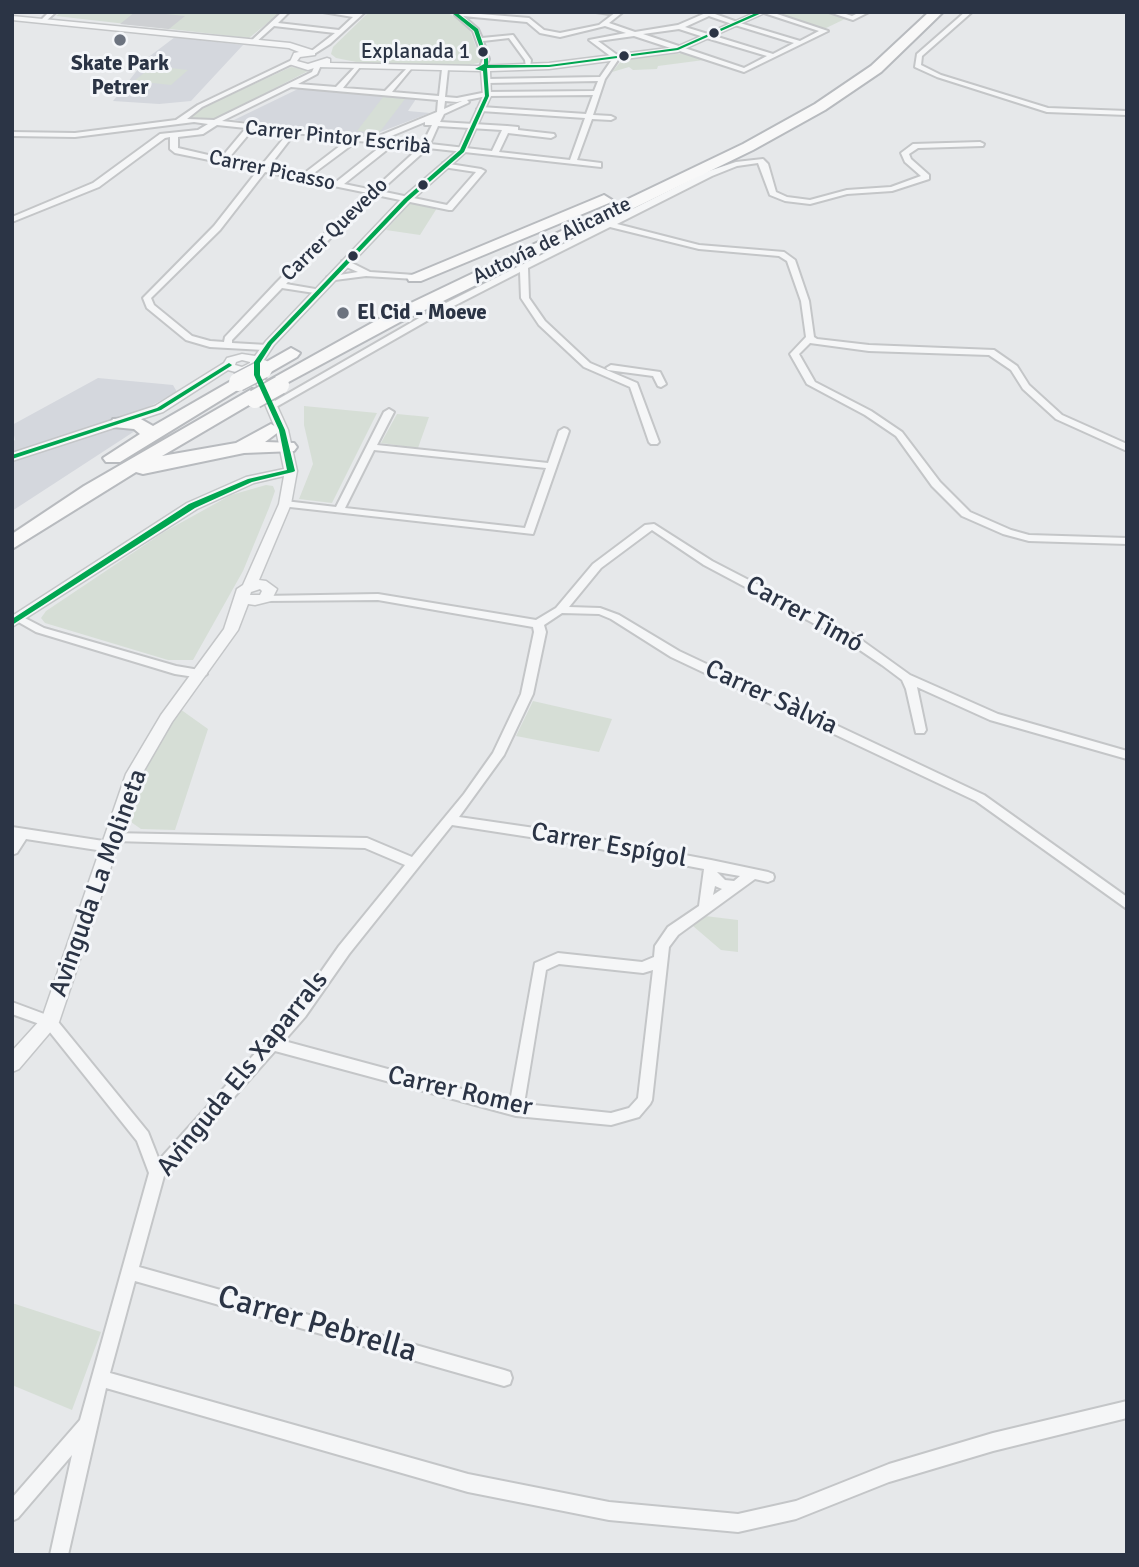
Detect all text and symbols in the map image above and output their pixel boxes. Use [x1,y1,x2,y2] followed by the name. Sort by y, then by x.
[707,26,721,40] unlabelled marker
[112,32,128,48] marker: Skate Park Petrer
[361,39,470,65] place label: Explanada 1
[476,45,490,59] marker: Explanada 1
[617,49,631,63] unlabelled marker
[71,51,169,101] place label: Skate Park Petrer
[244,116,432,160] street label: Carrer Pintor Escribà
[207,145,337,197] street label: Carrer Picasso
[277,173,393,287] street label: Carrer Quevedo
[416,178,430,192] unlabelled marker
[469,192,635,290] street label: Autovía de Alicante
[346,249,360,263] unlabelled marker
[357,300,487,326] place label: El Cid - Moeve
[335,305,351,321] marker: El Cid - Moeve
[740,570,868,660] street label: Carrer Timó
[700,654,842,742] street label: Carrer Sàlvia
[43,765,155,1001] street label: Avinguda La Molineta
[529,817,689,875] street label: Carrer Espígol
[151,965,335,1183] street label: Avinguda Els Xaparrals
[385,1060,535,1124] street label: Carrer Romer
[213,1278,421,1372] street label: Carrer Pebrella

